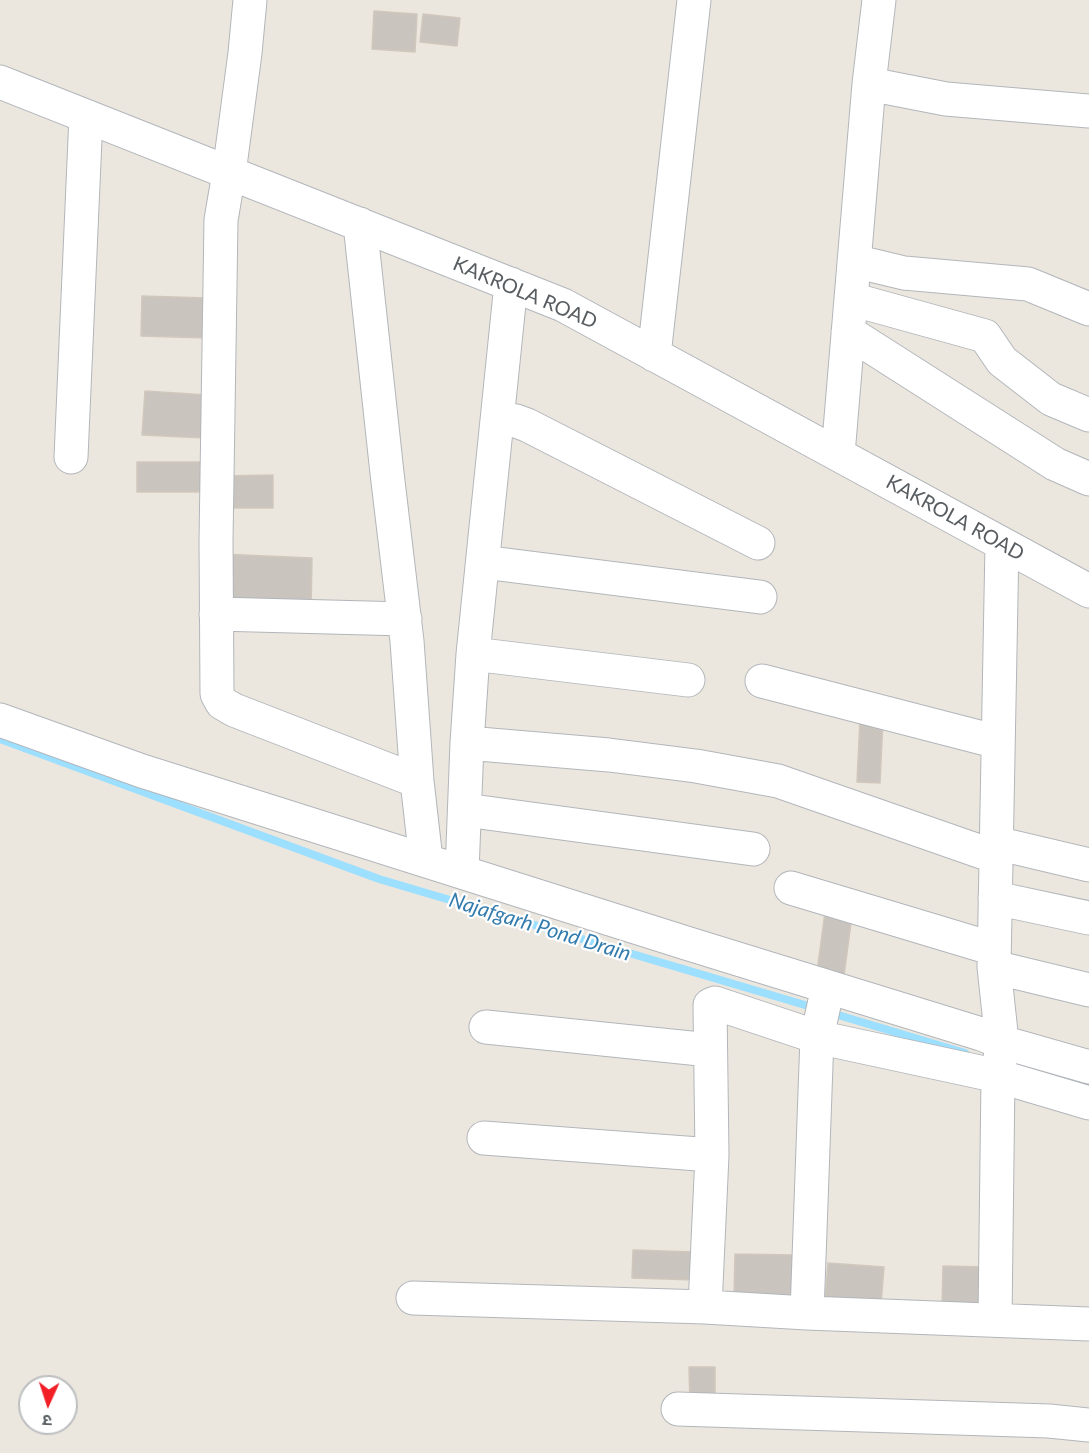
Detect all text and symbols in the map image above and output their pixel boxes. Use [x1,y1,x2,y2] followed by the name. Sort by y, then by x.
[449,252,601,334] street label: KAKROLA ROAD
[882,470,1028,566] street label: KAKROLA ROAD
[446,887,634,967] water label: Najafgarh Pond Drain
[18,1375,78,1435] north arrow
[42,1412,52,1431] text: उ

